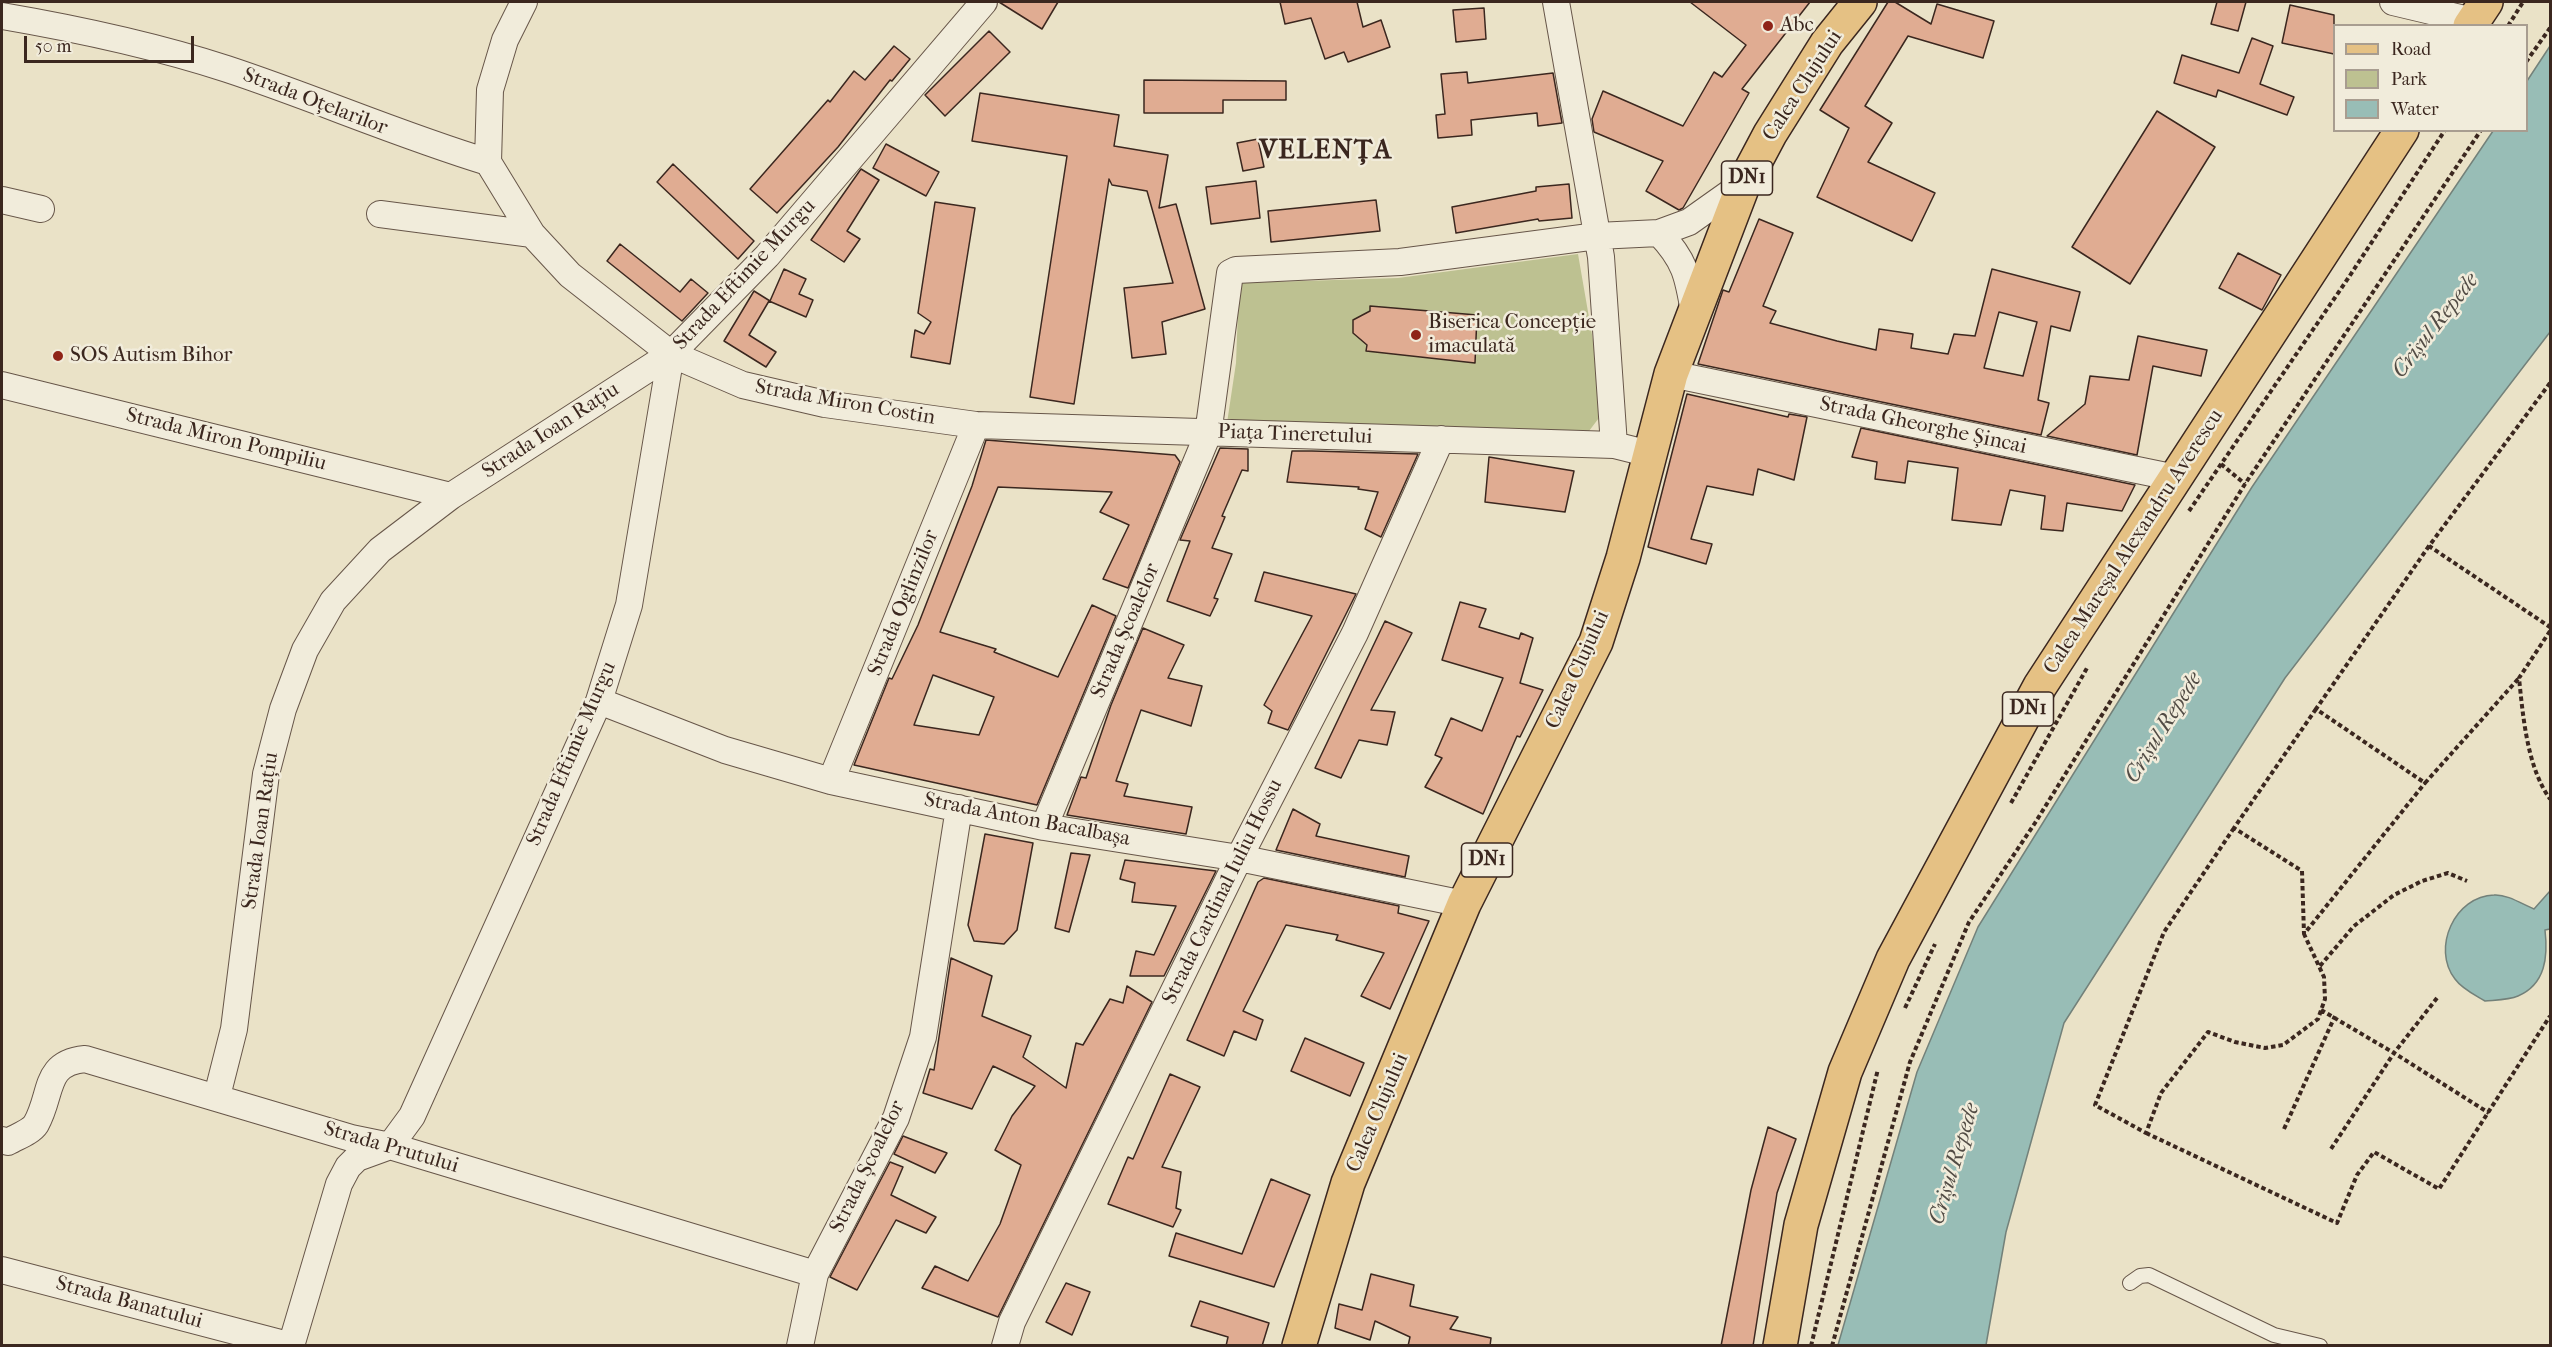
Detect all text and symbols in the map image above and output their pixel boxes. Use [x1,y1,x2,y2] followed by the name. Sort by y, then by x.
[1780,13,1814,39] place label: Abc
[1761,19,1775,33] marker: Abc
[27,24,196,62] scale bar
[2333,24,2528,132] legend
[1758,26,1848,146] street label: Calea Clujului
[35,36,71,57] text: 50 m
[2391,39,2431,60] text: Road
[239,63,391,141] street label: Strada Oțelarilor
[2391,69,2427,90] text: Park
[2391,99,2439,120] text: Water
[1259,135,1393,167] district label: VELENȚA
[1722,161,1772,195] road number: DN1
[668,194,822,356] street label: Strada Eftimie Murgu
[2387,269,2485,383] water label: Crișul Repede
[1428,310,1596,360] place label: Biserica Concepție imaculată
[1409,328,1423,342] marker: Biserica Concepție imaculată
[70,343,232,369] place label: SOS Autism Bihor
[51,349,65,363] marker: SOS Autism Bihor
[753,375,937,431] street label: Strada Miron Costin
[478,377,624,485] street label: Strada Ioan Rațiu
[1817,392,2029,460] street label: Strada Gheorghe Șincai
[123,403,329,477] street label: Strada Miron Pompiliu
[2039,405,2229,679] street label: Calea Mareșal Alexandru Averescu
[1217,420,1373,450] street label: Piața Tineretului
[863,526,945,680] street label: Strada Oglinzilor
[1086,560,1166,702] street label: Strada Școalelor
[1541,607,1615,733] street label: Calea Clujului
[522,658,622,850] street label: Strada Eftimie Murgu
[2120,668,2208,788] water label: Crișul Repede
[2002,692,2054,726] road number: DN1
[238,751,284,911] street label: Strada Ioan Rațiu
[1157,775,1289,1009] street label: Strada Cardinal Iuliu Hossu
[922,788,1132,852] street label: Strada Anton Bacalbașa
[1462,843,1512,877] road number: DN1
[1342,1050,1414,1176] street label: Calea Clujului
[825,1097,911,1237] street label: Strada Școalelor
[1924,1100,1986,1228] water label: Crișul Repede
[321,1117,461,1179] street label: Strada Prutului
[53,1271,205,1335] street label: Strada Banatului

